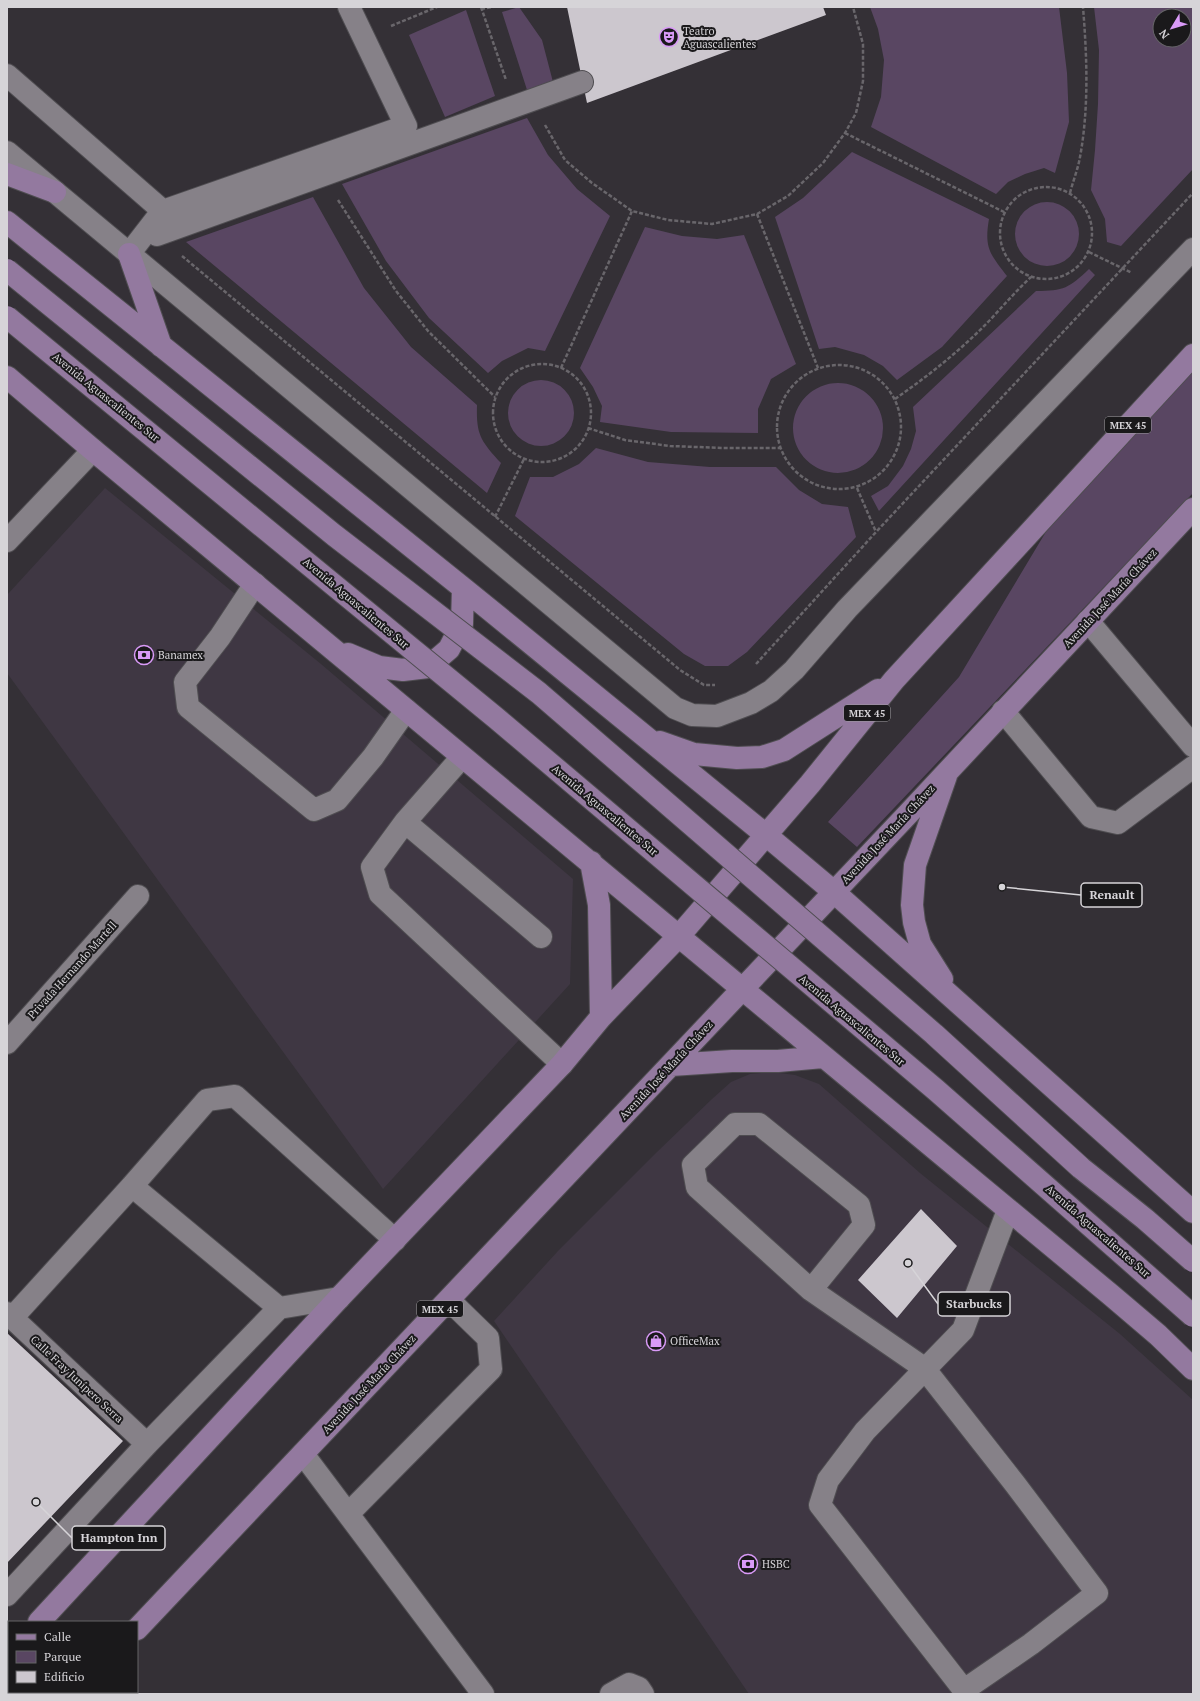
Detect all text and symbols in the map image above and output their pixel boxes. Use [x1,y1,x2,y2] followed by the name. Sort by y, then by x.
[1152,8,1192,48] north arrow
[683,24,757,51] place label: Teatro Aguascalientes
[658,26,680,48] theatre icon: Teatro Aguascalientes
[1156,26,1172,42] text: N
[50,349,163,445] street label: Avenida Aguascalientes Sur
[1105,417,1151,433] road number: MEX 45
[1060,545,1160,651] street label: Avenida José María Chávez
[300,555,412,652] street label: Avenida Aguascalientes Sur
[133,644,155,666] bank icon: Banamex
[158,648,203,662] place label: Banamex
[844,705,890,721] road number: MEX 45
[549,762,661,859] street label: Avenida Aguascalientes Sur
[838,781,938,887] street label: Avenida José María Chávez
[1081,883,1142,907] callout: Renault
[1089,887,1135,902] text: Renault
[25,918,119,1022] street label: Privada Hernando Martell
[796,972,908,1069] street label: Avenida Aguascalientes Sur
[616,1017,716,1123] street label: Avenida José María Chávez
[1043,1182,1154,1281] street label: Avenida Aguascalientes Sur
[938,1292,1010,1316] callout: Starbucks
[946,1296,1003,1311] text: Starbucks
[417,1301,463,1317] road number: MEX 45
[645,1330,667,1352] shop icon: OfficeMax
[319,1331,419,1437] street label: Avenida José María Chávez
[28,1332,127,1426] street label: Calle Fray Junípero Serra
[670,1334,720,1348] place label: OfficeMax
[72,1526,165,1550] callout: Hampton Inn
[80,1530,158,1545] text: Hampton Inn
[737,1553,759,1575] bank icon: HSBC
[762,1557,790,1571] place label: HSBC
[8,1621,138,1693] legend
[44,1629,71,1644] text: Calle
[44,1649,81,1664] text: Parque
[44,1669,85,1684] text: Edificio

